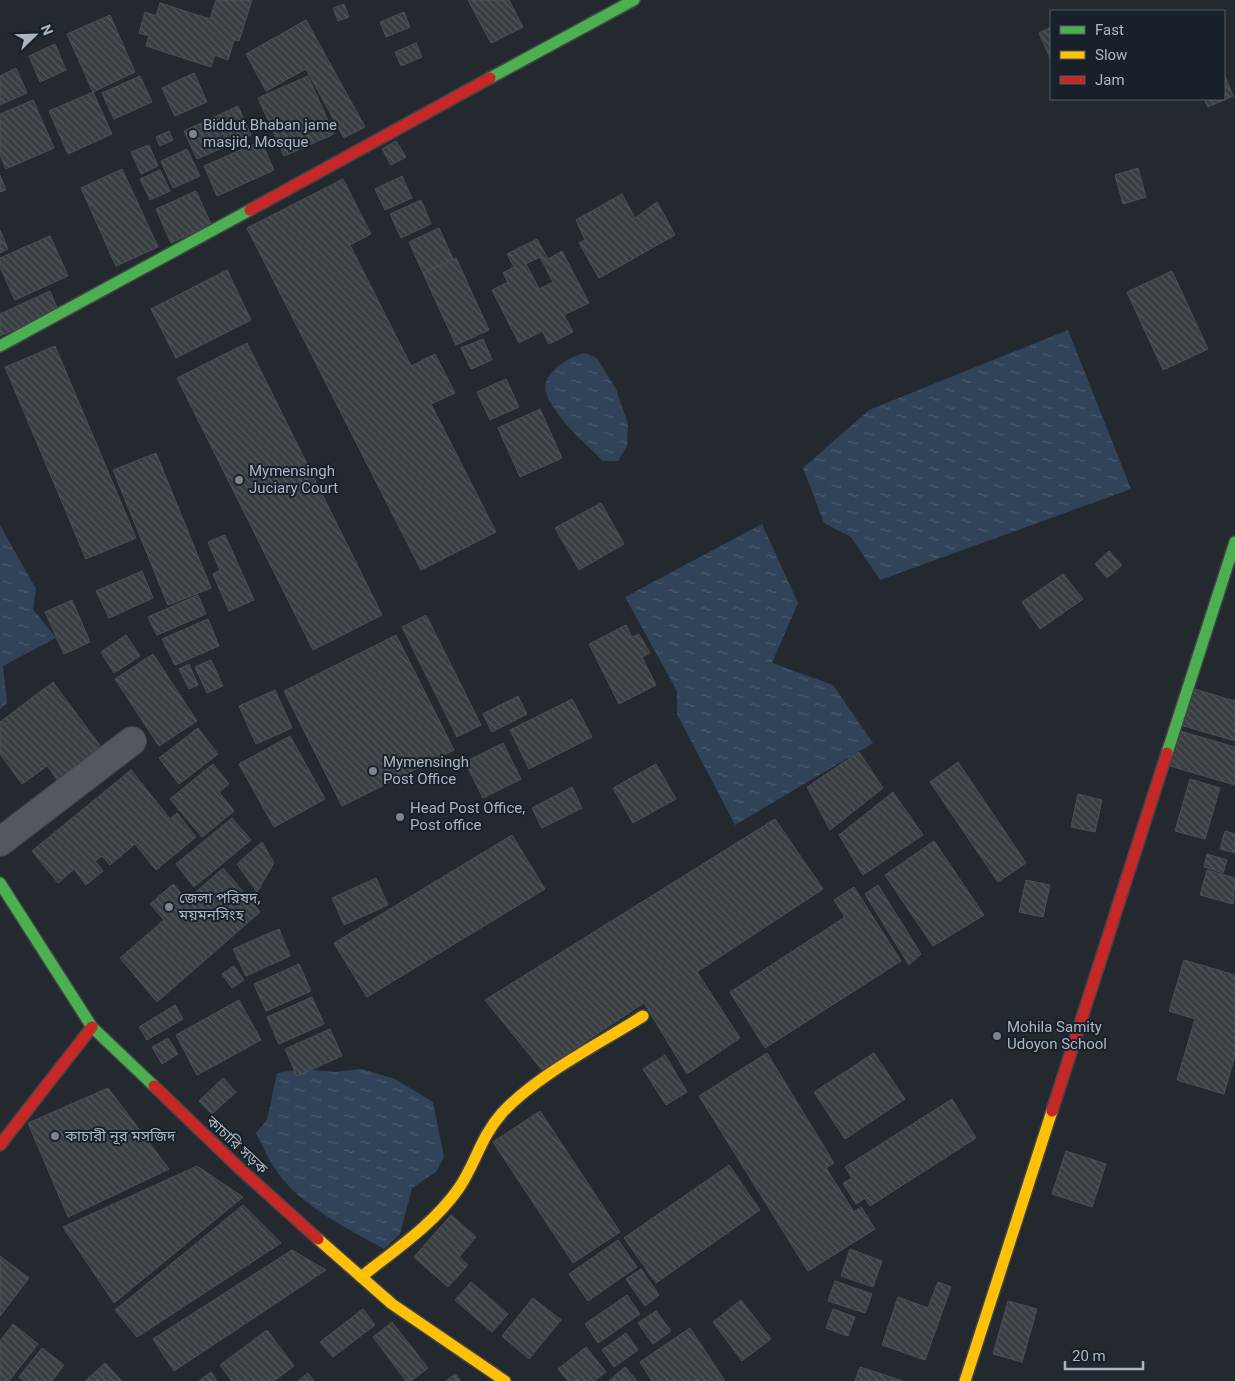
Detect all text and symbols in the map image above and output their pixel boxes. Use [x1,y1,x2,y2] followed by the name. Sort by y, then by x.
[10,10,60,60] north arrow
[1050,10,1225,100] legend
[1095,21,1124,39] text: Fast
[38,22,56,38] text: N
[1095,46,1127,64] text: Slow
[1095,71,1125,89] text: Jam
[203,116,337,151] place label: Biddut Bhaban jame masjid, Mosque
[187,128,199,140] marker: Biddut Bhaban jame masjid, Mosque
[249,462,338,497] place label: Mymensingh Juciary Court
[233,474,245,486] marker: Mymensingh Juciary Court
[383,753,469,788] place label: Mymensingh Post Office
[367,765,379,777] marker: Mymensingh Post Office
[410,799,525,834] place label: Head Post Office, Post office
[394,811,406,823] marker: Head Post Office, Post office
[178,889,260,924] place label: জেলা পরিষদ, ময়মনসিংহ
[163,901,175,913] marker: জেলা পরিষদ, ময়মনসিংহ
[1007,1018,1107,1053] place label: Mohila Samity Udoyon School
[991,1030,1003,1042] marker: Mohila Samity Udoyon School
[202,1112,272,1178] street label: কাচারি সড়ক
[64,1127,176,1145] place label: কাচারী নূর মসজিদ
[49,1130,61,1142] marker: কাচারী নূর মসজিদ
[1065,1338,1142,1370] scale bar
[1072,1347,1106,1365] text: 20 m

